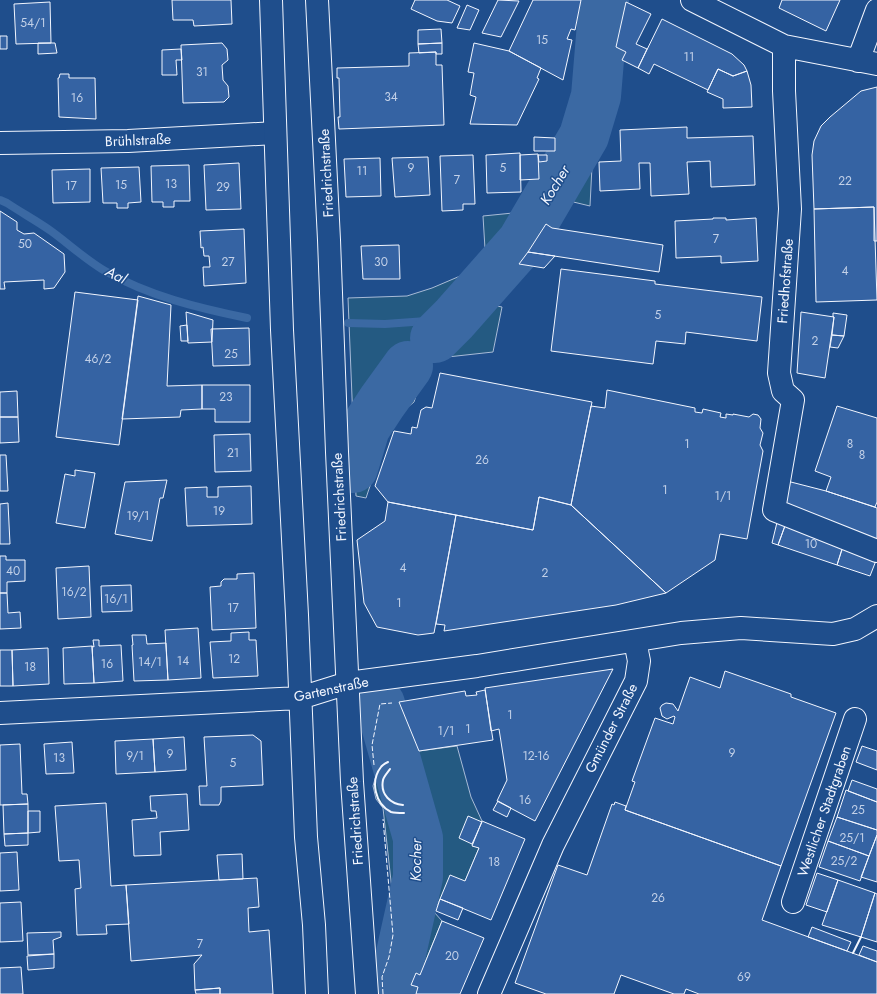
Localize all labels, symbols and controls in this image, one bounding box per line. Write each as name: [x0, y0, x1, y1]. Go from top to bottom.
house number: 54/1: [20, 14, 46, 32]
house number: 15: [536, 31, 548, 49]
house number: 11: [684, 48, 694, 66]
house number: 31: [196, 63, 208, 81]
house number: 34: [384, 88, 398, 106]
house number: 16: [71, 89, 83, 107]
street label: Friedrichstraße: [314, 128, 338, 218]
street label: Brühlstraße: [105, 129, 171, 151]
house number: 9: [408, 159, 415, 177]
house number: 5: [500, 159, 507, 177]
water label: Kocher: [535, 160, 576, 209]
house number: 11: [357, 162, 367, 180]
house number: 7: [454, 171, 461, 189]
house number: 22: [838, 172, 852, 190]
house number: 13: [165, 175, 177, 193]
house number: 15: [115, 176, 127, 194]
house number: 17: [65, 177, 78, 195]
house number: 29: [216, 178, 230, 196]
house number: 7: [713, 230, 720, 248]
house number: 50: [18, 235, 32, 253]
street label: Friedhofstraße: [772, 238, 798, 324]
house number: 27: [221, 253, 235, 271]
house number: 30: [374, 253, 388, 271]
water label: Aal: [101, 260, 131, 290]
house number: 4: [842, 262, 849, 280]
house number: 5: [655, 306, 662, 324]
house number: 2: [812, 332, 819, 350]
house number: 25: [224, 345, 238, 363]
house number: 46/2: [85, 350, 112, 368]
house number: 23: [219, 388, 233, 406]
house number: 1: [684, 435, 690, 453]
house number: 8: [847, 435, 853, 453]
house number: 21: [227, 444, 239, 462]
house number: 8: [859, 446, 865, 464]
house number: 26: [475, 451, 489, 469]
street label: Friedrichstraße: [327, 452, 351, 542]
house number: 1: [662, 481, 668, 499]
house number: 1/1: [715, 487, 731, 505]
house number: 19: [213, 502, 225, 520]
house number: 19/1: [126, 507, 150, 525]
house number: 10: [805, 535, 817, 553]
house number: 4: [400, 559, 407, 577]
house number: 40: [6, 562, 20, 580]
house number: 2: [542, 564, 549, 582]
house number: 16/2: [61, 583, 87, 601]
house number: 16/1: [104, 590, 128, 608]
house number: 1: [396, 594, 402, 612]
house number: 17: [227, 599, 240, 617]
house number: 12: [228, 650, 240, 668]
house number: 14: [177, 652, 189, 670]
house number: 14/1: [138, 653, 162, 671]
house number: 16: [101, 655, 113, 673]
house number: 18: [24, 658, 36, 676]
street label: Gartenstraße: [292, 671, 370, 707]
street label: Gmünder Straße: [580, 680, 642, 776]
house number: 1: [507, 706, 513, 724]
house number: 1: [465, 720, 471, 738]
house number: 1/1: [438, 722, 454, 740]
street label: Westlicher Stadtgraben: [792, 743, 856, 879]
house number: 9: [729, 744, 736, 762]
house number: 9: [167, 745, 174, 763]
house number: 9/1: [126, 747, 144, 765]
house number: 12-16: [522, 747, 550, 765]
house number: 13: [53, 749, 65, 767]
house number: 5: [230, 754, 237, 772]
street label: Friedrichstraße: [342, 776, 368, 866]
house number: 16: [519, 791, 531, 809]
house number: 25: [851, 801, 865, 819]
house number: 25/1: [839, 829, 865, 847]
water label: Kocher: [405, 837, 427, 882]
house number: 25/2: [831, 852, 857, 870]
house number: 18: [488, 853, 500, 871]
house number: 26: [651, 889, 665, 907]
house number: 7: [197, 935, 204, 953]
house number: 20: [445, 947, 459, 965]
house number: 69: [737, 968, 751, 986]

